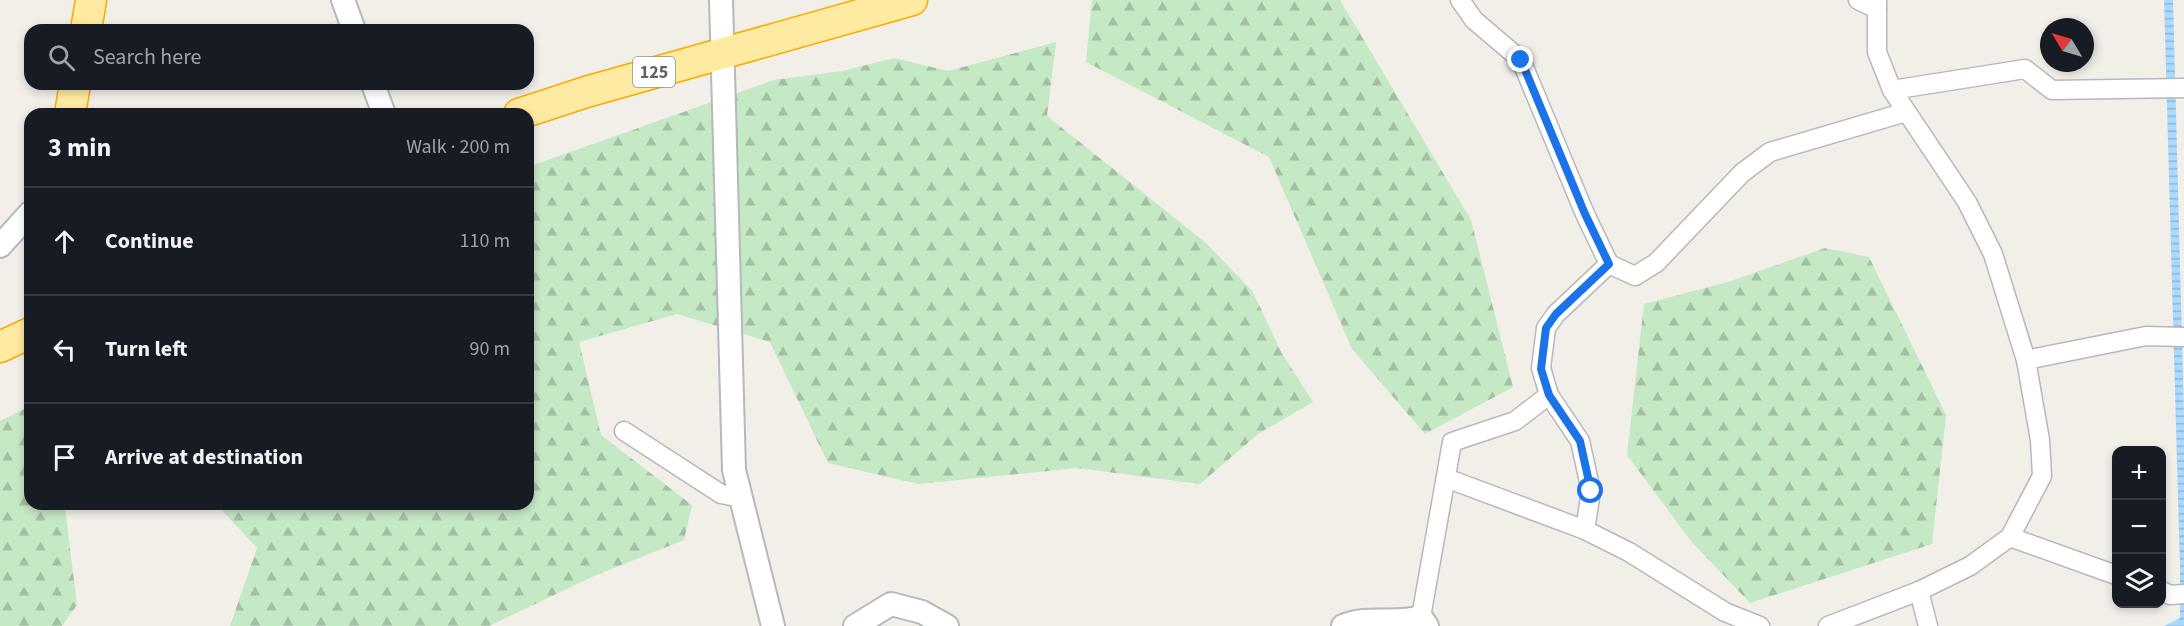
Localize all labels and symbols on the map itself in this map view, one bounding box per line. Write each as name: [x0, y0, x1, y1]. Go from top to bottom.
north arrow: [2040, 18, 2094, 72]
route end: [1507, 46, 1533, 72]
road number: 125: [633, 57, 675, 87]
route start: [1577, 477, 1603, 503]

